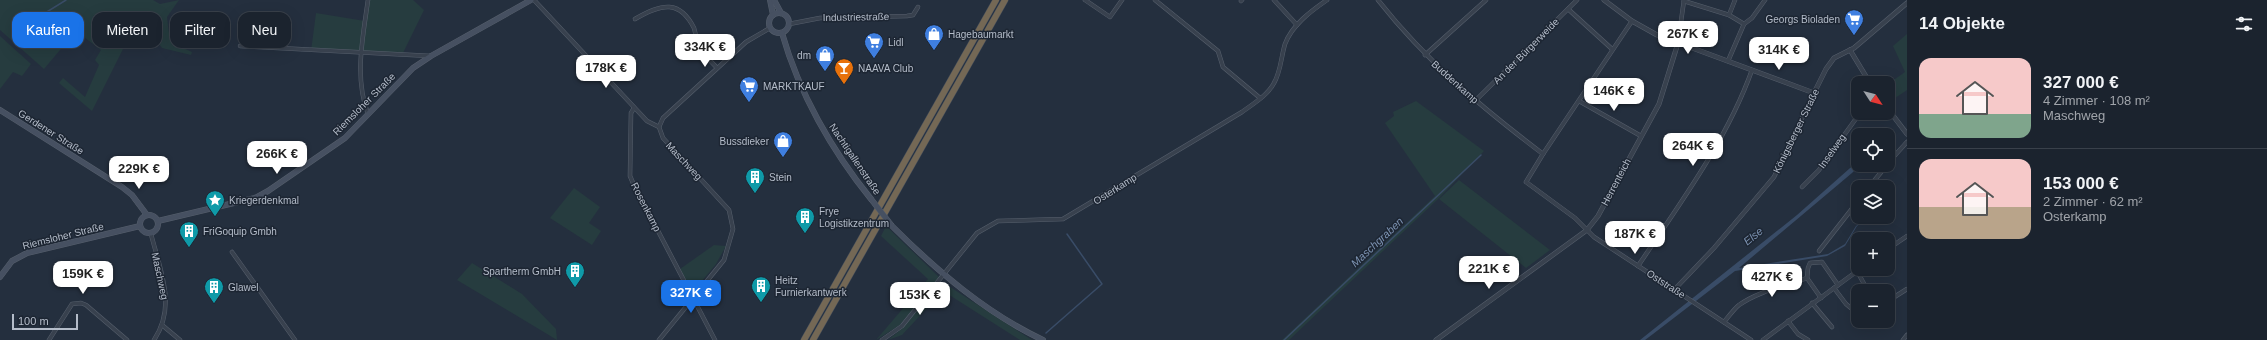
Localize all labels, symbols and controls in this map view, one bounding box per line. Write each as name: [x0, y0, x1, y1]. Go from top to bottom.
supermarket icon: Georgs Bioladen: [1843, 8, 1865, 36]
street label: Industriestraße: [823, 11, 890, 23]
chip: Kaufen: [12, 12, 84, 48]
chip: Mieten: [92, 12, 162, 48]
chip: Filter: [170, 12, 230, 48]
chip: Neu: [238, 12, 291, 48]
icon: filters: [2233, 13, 2255, 35]
place label: Georgs Bioladen: [1766, 14, 1840, 25]
text: 14 Objekte: [1919, 14, 2005, 33]
street label: An der Bürgerweide: [1491, 16, 1561, 86]
pin: 267K €: [1655, 21, 1721, 55]
shop icon: Hagebaumarkt: [923, 23, 945, 51]
text: 267K €: [1667, 26, 1709, 41]
place label: Hagebaumarkt: [948, 29, 1014, 40]
supermarket icon: Lidl: [863, 31, 885, 59]
pin: 334K €: [672, 34, 738, 68]
place label: Lidl: [888, 37, 904, 48]
pin: 314K €: [1746, 37, 1812, 71]
text: 334K €: [684, 39, 726, 54]
text: 314K €: [1758, 42, 1800, 57]
shop icon: dm: [814, 44, 836, 72]
place label: dm: [797, 50, 811, 61]
pin: 178K €: [573, 55, 639, 89]
bar icon: NAAVA Club: [833, 57, 855, 85]
street label: Buddenkamp: [1429, 58, 1481, 106]
text: 178K €: [585, 60, 627, 75]
place label: NAAVA Club: [858, 63, 914, 74]
street label: Riemsloher Straße: [331, 70, 398, 137]
text: 327 000 €: [2043, 73, 2119, 92]
icon: home: [1951, 74, 1999, 122]
supermarket icon: MARKTKAUF: [738, 75, 760, 103]
north arrow: [1851, 76, 1895, 120]
map controls: [1851, 76, 1895, 328]
pin: 146K €: [1581, 78, 1647, 112]
place label: MARKTKAUF: [763, 81, 825, 92]
text: 146K €: [1593, 83, 1635, 98]
street label: Königsberger Straße: [1771, 87, 1821, 175]
text: 4 Zimmer · 108 m²: [2043, 93, 2150, 108]
street label: Gerdener Straße: [16, 107, 86, 157]
text: Maschweg: [2043, 108, 2105, 123]
street label: Nachtigallenstraße: [827, 121, 883, 197]
button: locate: [1851, 128, 1895, 172]
shop icon: Bussdieker: [772, 130, 794, 158]
street label: Inselweg: [1816, 132, 1848, 170]
pin: 264K €: [1660, 133, 1726, 167]
place label: Bussdieker: [720, 136, 770, 147]
text: 264K €: [1672, 138, 1714, 153]
street label: Maschweg: [664, 140, 704, 182]
pin: 266K €: [244, 141, 310, 175]
text: 266K €: [256, 146, 298, 161]
pin: 229K €: [106, 156, 172, 190]
street label: Herrenteich: [1599, 157, 1633, 207]
text: 229K €: [118, 161, 160, 176]
building icon: Stein: [744, 166, 766, 194]
street label: Osterkamp: [1091, 171, 1139, 207]
place label: Stein: [769, 172, 792, 183]
text: 153 000 €: [2043, 174, 2119, 193]
icon: home: [1951, 175, 1999, 223]
button: layers: [1851, 180, 1895, 224]
street label: Rosenkamp: [629, 181, 663, 234]
place icon: Kriegerdenkmal: [204, 189, 226, 217]
text: 2 Zimmer · 62 m²: [2043, 194, 2143, 209]
place label: Kriegerdenkmal: [229, 195, 299, 206]
building icon: Frye Logistikzentrum: [794, 206, 816, 234]
place label: Frye Logistikzentrum: [819, 206, 889, 229]
text: Osterkamp: [2043, 209, 2107, 224]
water label: Maschgraben: [1349, 215, 1405, 269]
street label: Riemsloher Straße: [21, 220, 105, 251]
building icon: FriGoquip Gmbh: [178, 220, 200, 248]
pin: 187K €: [1602, 221, 1668, 255]
water label: Else: [1741, 225, 1765, 247]
place label: FriGoquip Gmbh: [203, 226, 277, 237]
text: 187K €: [1614, 226, 1656, 241]
button: +: [1851, 232, 1895, 276]
street label: Maschweg: [150, 251, 170, 301]
pin: 221K €: [1456, 256, 1522, 290]
building icon: Spartherm GmbH: [564, 260, 586, 288]
pin: 159K €: [50, 261, 116, 295]
text: 221K €: [1468, 261, 1510, 276]
pin: 427K €: [1739, 264, 1805, 298]
text: 159K €: [62, 266, 104, 281]
place label: Spartherm GmbH: [483, 266, 561, 277]
street label: Oststraße: [1645, 267, 1688, 301]
text: 427K €: [1751, 269, 1793, 284]
building icon: Heitz Furnierkantwerk: [750, 275, 772, 303]
place label: Heitz Furnierkantwerk: [775, 275, 848, 298]
building icon: Glawel: [203, 276, 225, 304]
pin: 327K €: [658, 280, 724, 314]
place label: Glawel: [228, 282, 259, 293]
pin: 153K €: [887, 282, 953, 316]
button: −: [1851, 284, 1895, 328]
text: 327K €: [670, 285, 712, 300]
text: 153K €: [899, 287, 941, 302]
scale bar: [12, 312, 78, 331]
text: 100 m: [18, 315, 49, 327]

